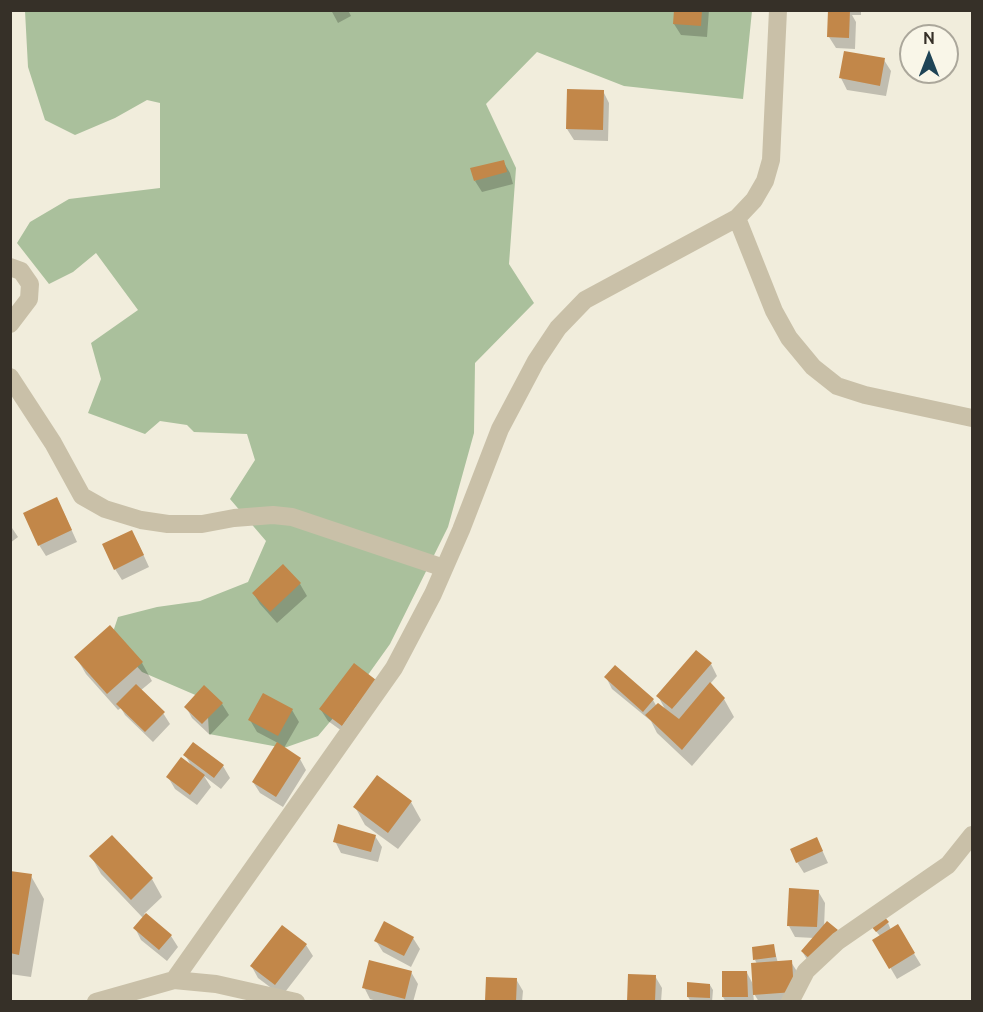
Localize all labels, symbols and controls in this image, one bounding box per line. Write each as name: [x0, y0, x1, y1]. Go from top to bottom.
north arrow: [899, 24, 959, 84]
text: N: [923, 29, 935, 47]

